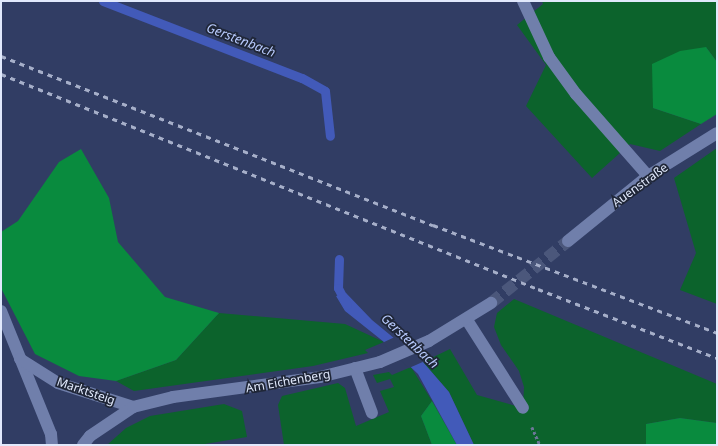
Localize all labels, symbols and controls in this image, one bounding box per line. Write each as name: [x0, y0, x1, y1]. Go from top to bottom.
water label: Gerstenbach: [204, 20, 278, 60]
street label: Auenstraße: [609, 160, 671, 210]
water label: Gerstenbach: [378, 310, 442, 372]
street label: Am Eichenberg: [245, 366, 331, 396]
street label: Marktsteig: [55, 374, 117, 408]

